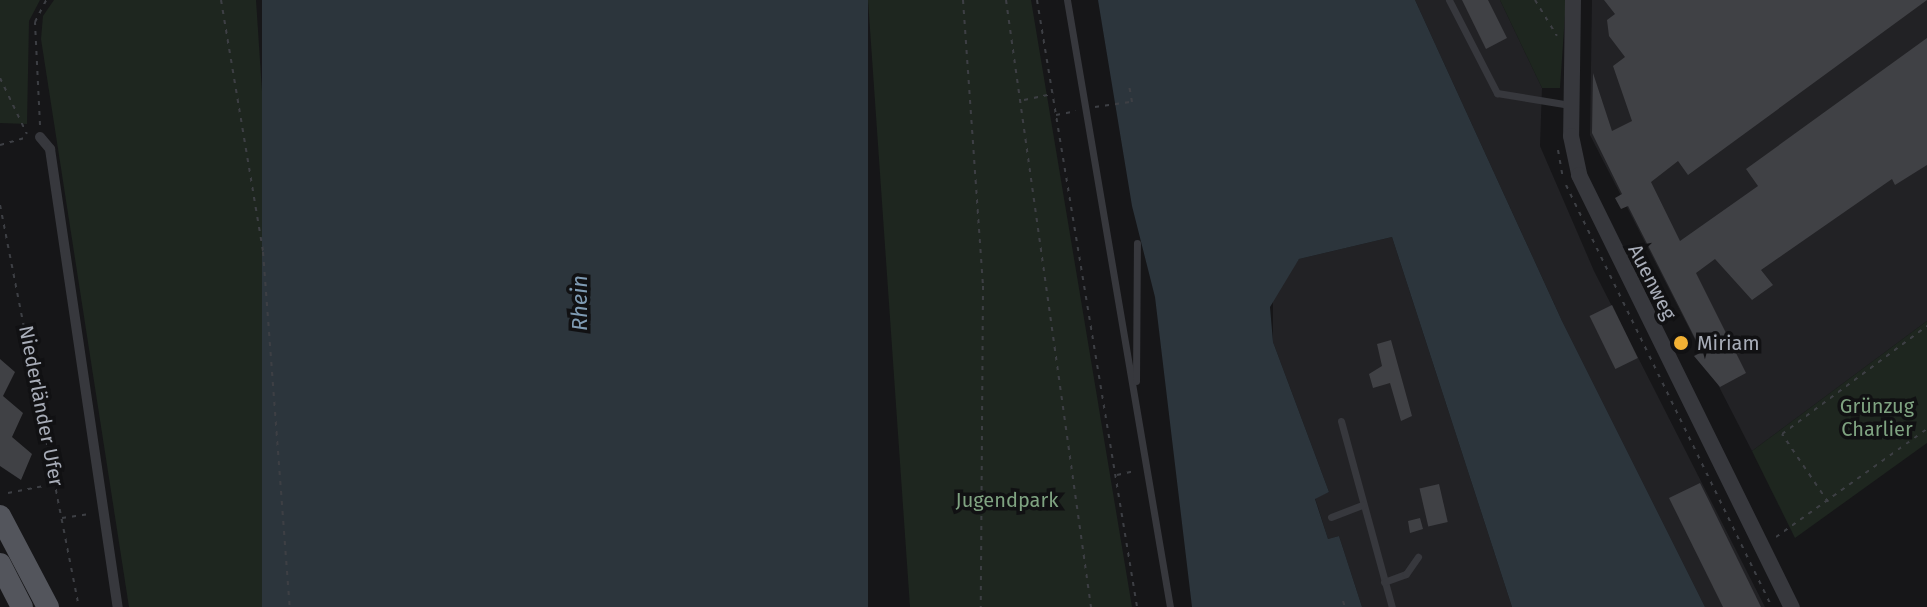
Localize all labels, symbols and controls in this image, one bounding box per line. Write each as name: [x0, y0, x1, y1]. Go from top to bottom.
street label: Auenweg: [1623, 240, 1681, 324]
water label: Rhein: [567, 275, 593, 331]
street label: Niederländer Ufer: [14, 324, 68, 488]
place label: Miriam: [1697, 331, 1760, 355]
marker: Miriam: [1672, 334, 1690, 352]
park label: Grünzug Charlier: [1840, 395, 1914, 442]
park label: Jugendpark: [956, 488, 1058, 512]

